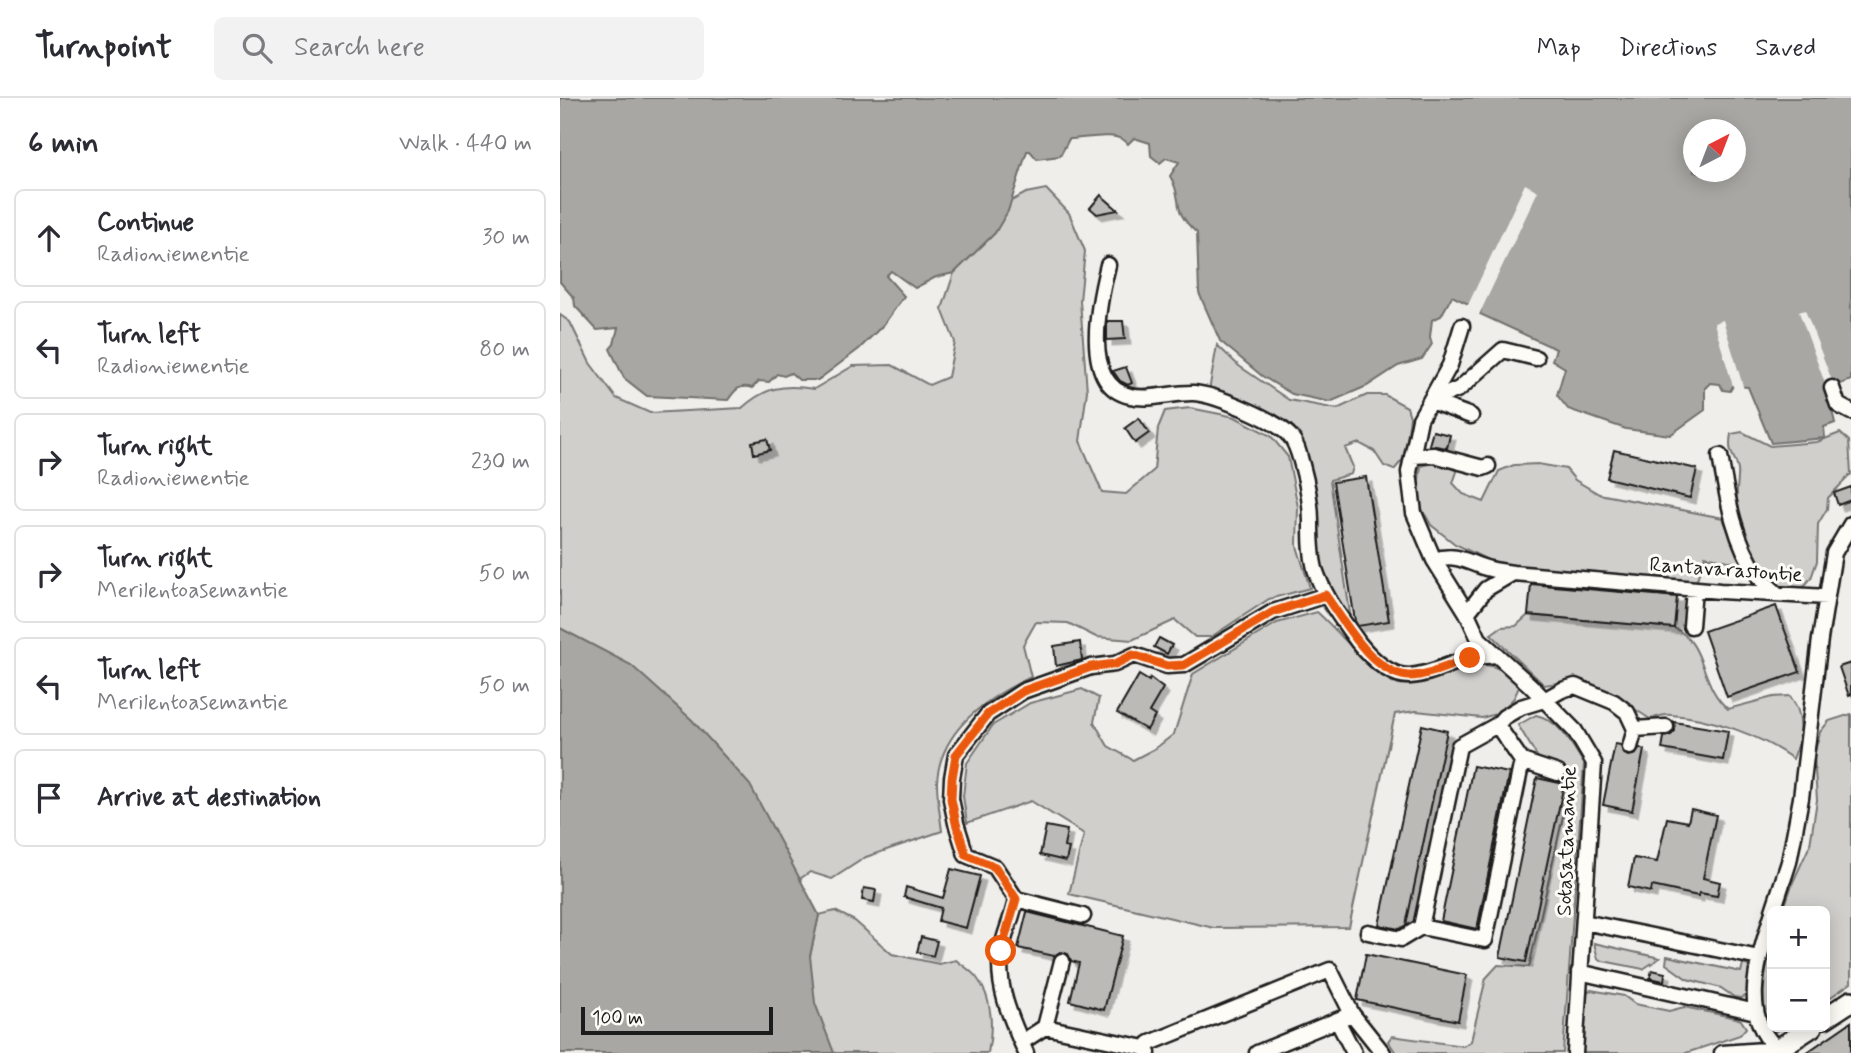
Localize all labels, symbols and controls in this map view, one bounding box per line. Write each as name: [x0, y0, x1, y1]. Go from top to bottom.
search box: [214, 17, 704, 80]
text: Turnpoint: [35, 26, 172, 70]
icon: search: [238, 29, 276, 67]
text: Search here: [294, 31, 425, 65]
text: Map: [1537, 33, 1581, 64]
text: Directions: [1619, 33, 1717, 64]
text: Saved: [1755, 33, 1816, 64]
north arrow: [1683, 119, 1746, 182]
text: 6 min: [28, 124, 99, 163]
text: Walk · 440 m: [399, 129, 532, 159]
text: Continue: [97, 206, 194, 240]
icon: ahead: [30, 219, 68, 257]
text: 30 m: [482, 223, 530, 253]
text: Radioniementie: [97, 240, 250, 270]
text: Turn left: [97, 318, 201, 352]
icon: left: [30, 331, 68, 369]
text: 80 m: [479, 335, 530, 365]
text: Radioniementie: [97, 352, 250, 382]
text: Turn right: [97, 430, 213, 464]
icon: right: [30, 443, 68, 481]
text: 230 m: [471, 447, 530, 477]
text: Radioniementie: [97, 464, 250, 494]
text: Turn right: [97, 542, 213, 576]
street label: Rantavarastontie: [1648, 551, 1804, 589]
icon: right: [30, 555, 68, 593]
text: 50 m: [479, 559, 530, 589]
text: Merilentoasemantie: [97, 576, 288, 606]
route end: [1454, 642, 1485, 673]
text: Turn left: [97, 654, 201, 688]
icon: left: [30, 667, 68, 705]
text: 50 m: [479, 671, 530, 701]
text: Merilentoasemantie: [97, 688, 288, 718]
street label: Sotasatamantie: [1550, 766, 1584, 916]
icon: arrive: [30, 779, 68, 817]
text: Arrive at destination: [97, 781, 321, 815]
map controls: [1767, 906, 1830, 1032]
button: +: [1767, 906, 1830, 969]
route start: [985, 935, 1016, 966]
button: −: [1767, 969, 1830, 1032]
scale bar: [581, 1004, 774, 1036]
text: 100 m: [592, 1006, 643, 1031]

